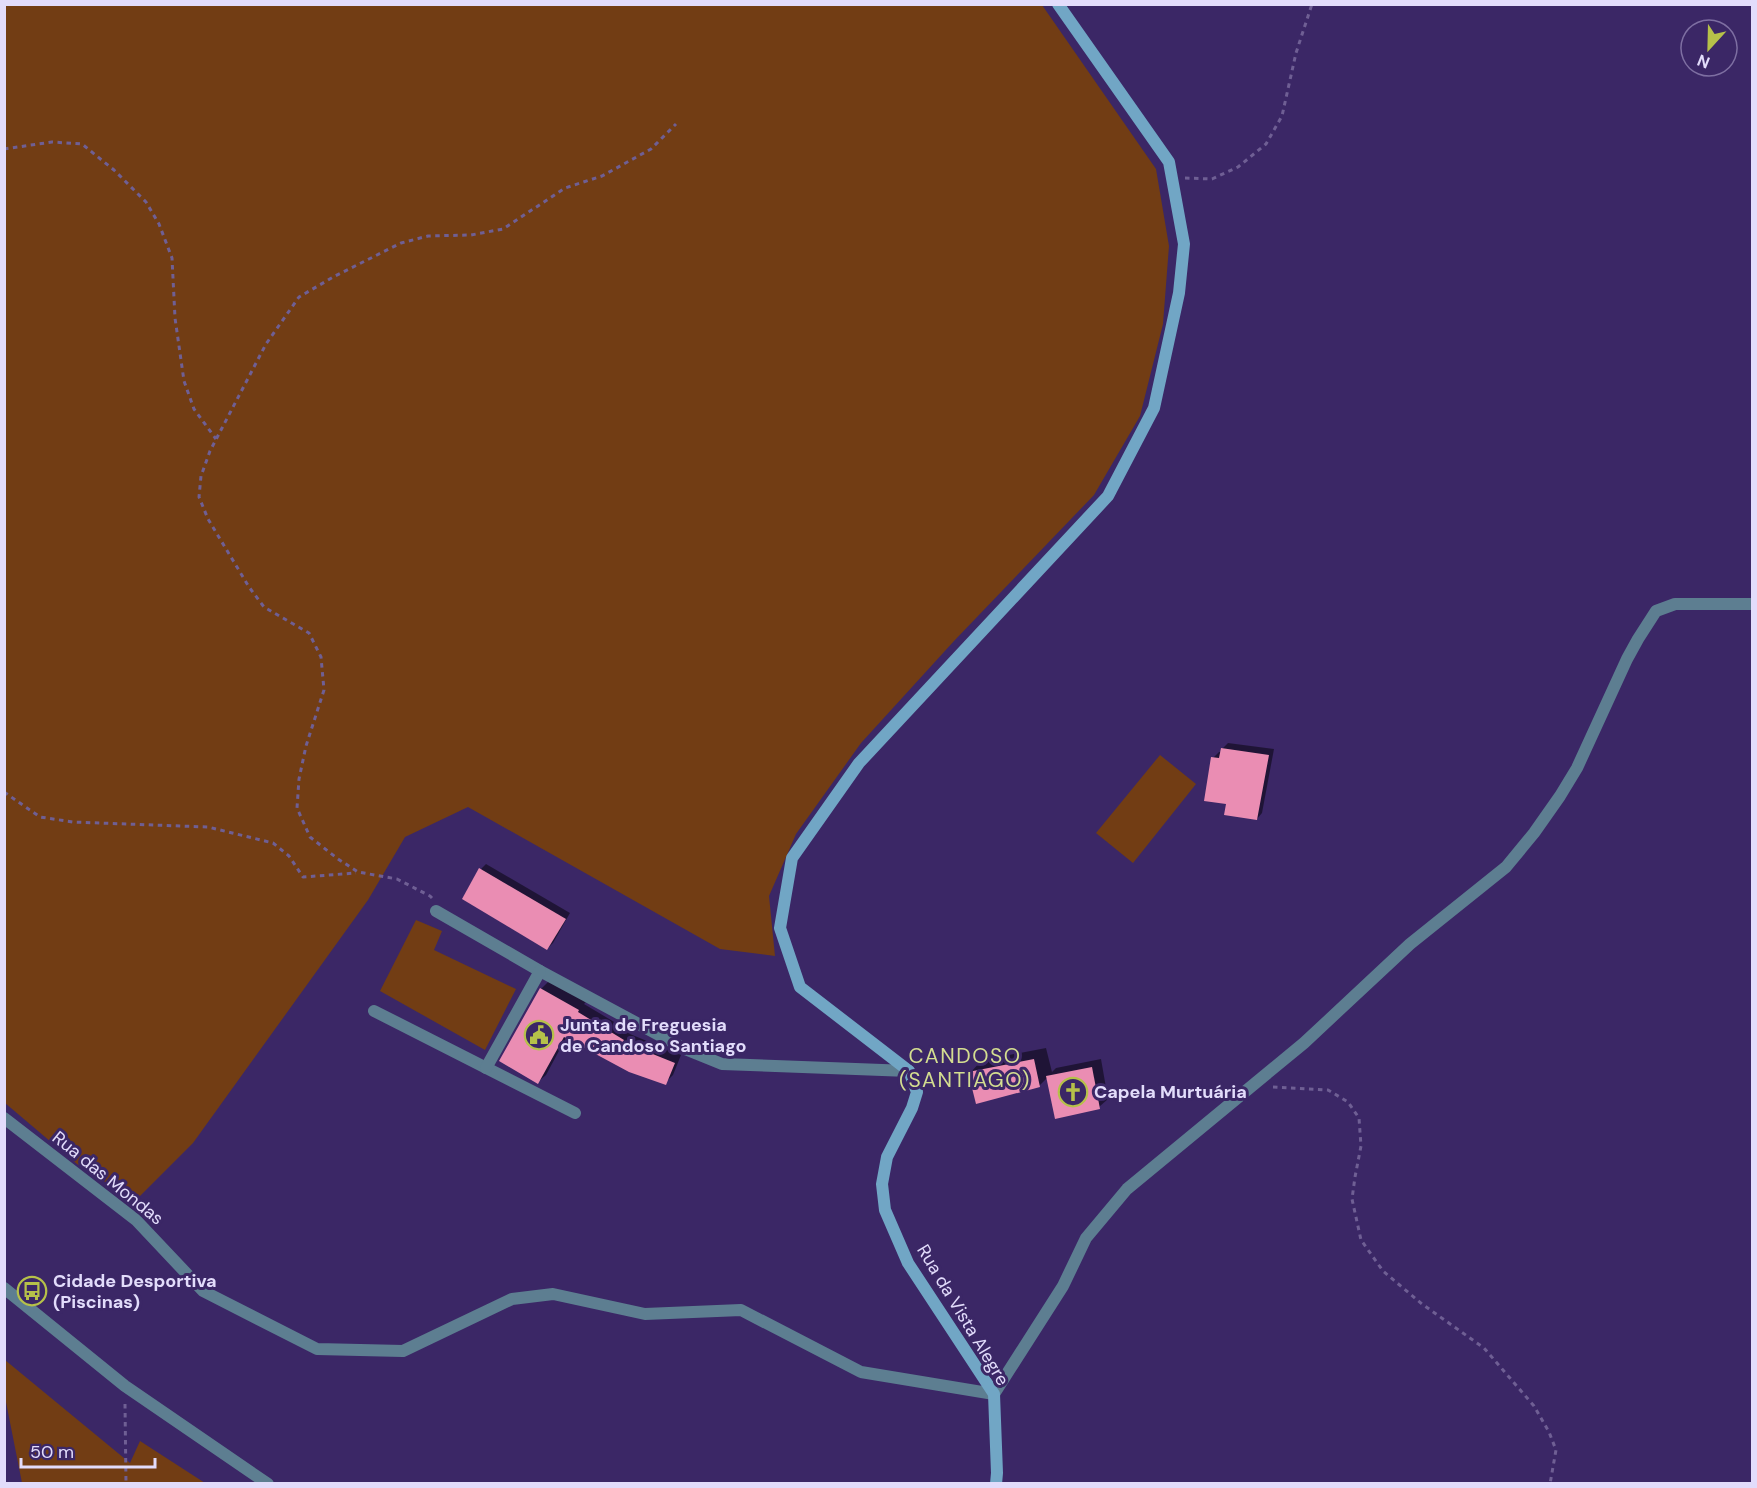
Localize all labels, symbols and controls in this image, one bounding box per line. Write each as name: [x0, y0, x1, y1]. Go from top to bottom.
north arrow: [1679, 18, 1739, 78]
text: N: [1694, 50, 1713, 73]
place label: Junta de Freguesia de Candoso Santiago: [560, 1013, 747, 1058]
public building icon: Junta de Freguesia de Candoso Santiago: [523, 1019, 555, 1051]
district label: CANDOSO (SANTIAGO): [899, 1042, 1031, 1094]
church icon: Capela Murtuária: [1057, 1076, 1089, 1108]
place label: Capela Murtuária: [1094, 1080, 1247, 1104]
street label: Rua das Mondas: [47, 1126, 169, 1230]
street label: Rua da Vista Alegre: [911, 1240, 1015, 1390]
place label: Cidade Desportiva (Piscinas): [53, 1269, 217, 1314]
bus stop icon: Cidade Desportiva (Piscinas): [16, 1275, 48, 1307]
scale bar: [21, 1431, 154, 1469]
text: 50 m: [30, 1440, 74, 1464]

